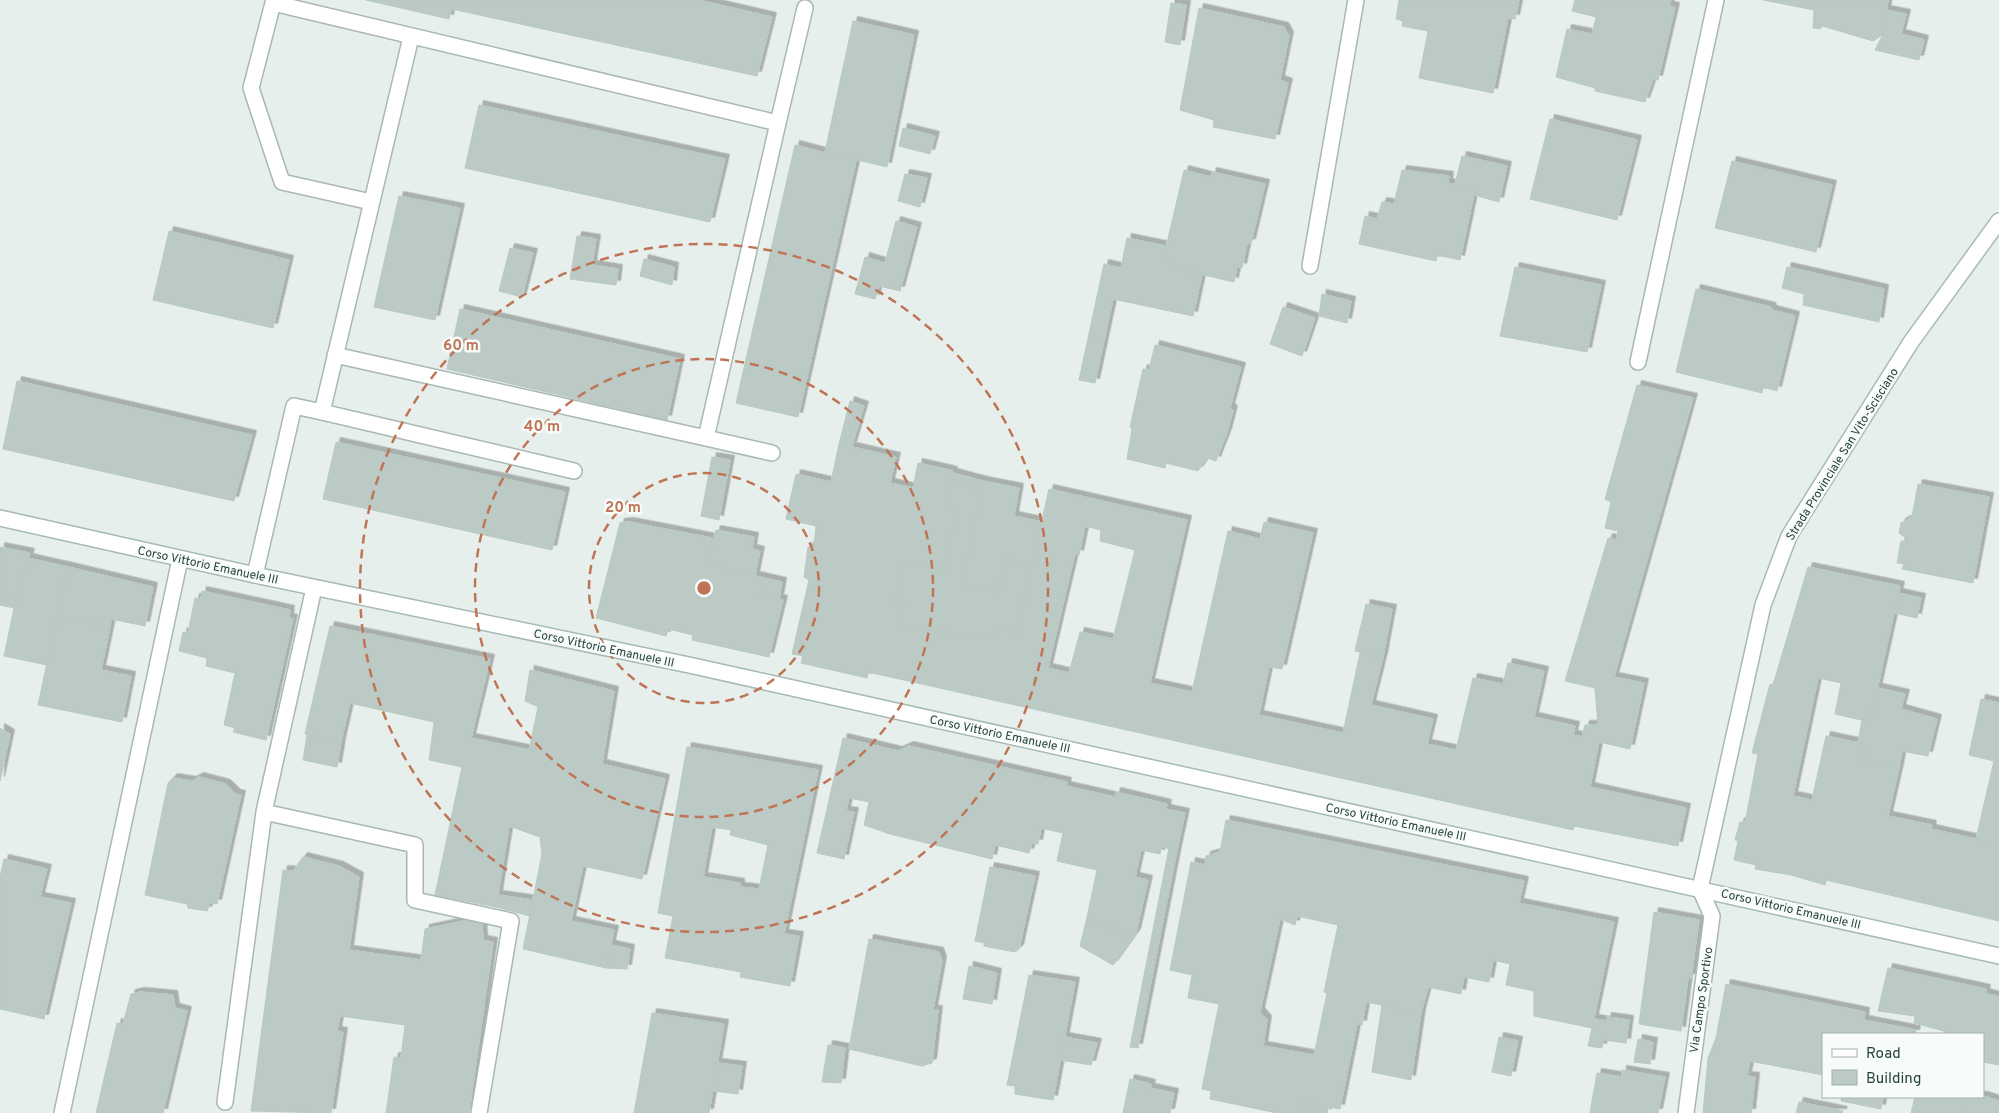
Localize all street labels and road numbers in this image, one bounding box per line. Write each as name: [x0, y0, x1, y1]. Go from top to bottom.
street label: Strada Provinciale San Vito-Scisciano: [1783, 365, 1903, 544]
street label: Corso Vittorio Emanuele III: [136, 543, 280, 589]
street label: Corso Vittorio Emanuele III: [532, 626, 676, 672]
street label: Corso Vittorio Emanuele III: [928, 712, 1072, 758]
street label: Corso Vittorio Emanuele III: [1324, 800, 1468, 846]
street label: Corso Vittorio Emanuele III: [1719, 886, 1862, 934]
street label: Via Campo Sportivo: [1687, 946, 1717, 1054]

